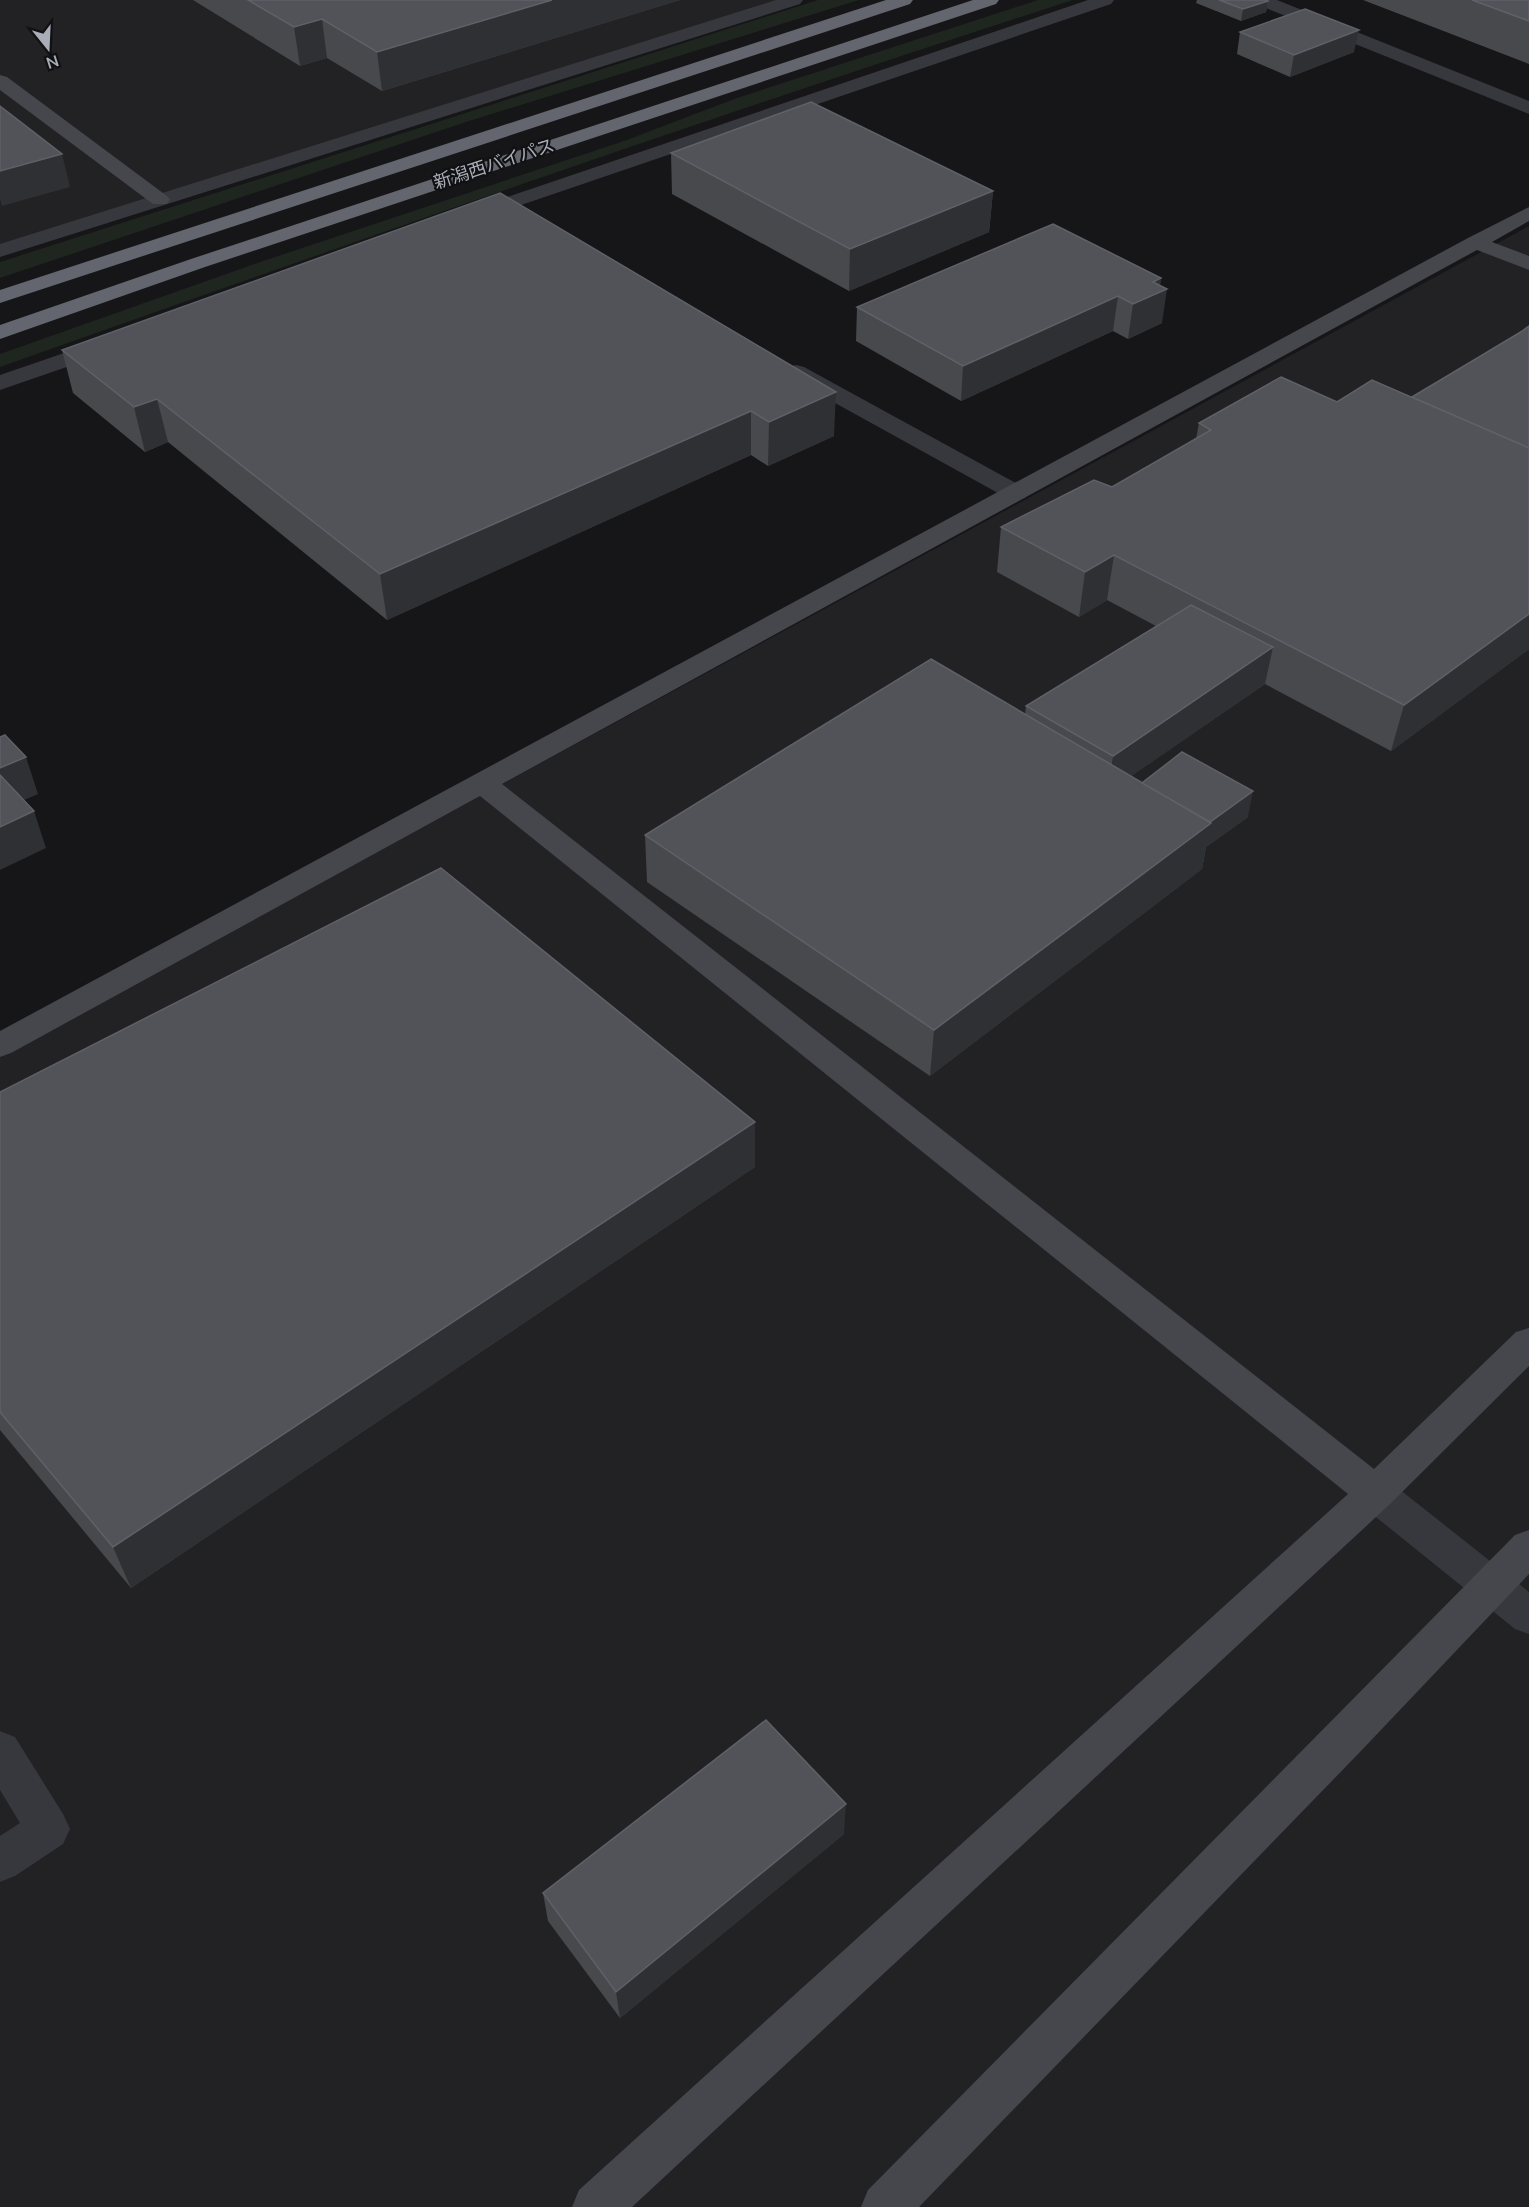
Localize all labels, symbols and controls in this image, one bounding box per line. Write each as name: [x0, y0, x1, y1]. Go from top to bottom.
north arrow: [18, 18, 78, 78]
text: N: [44, 51, 61, 74]
street label: 新潟西バイパス: [431, 133, 557, 194]

